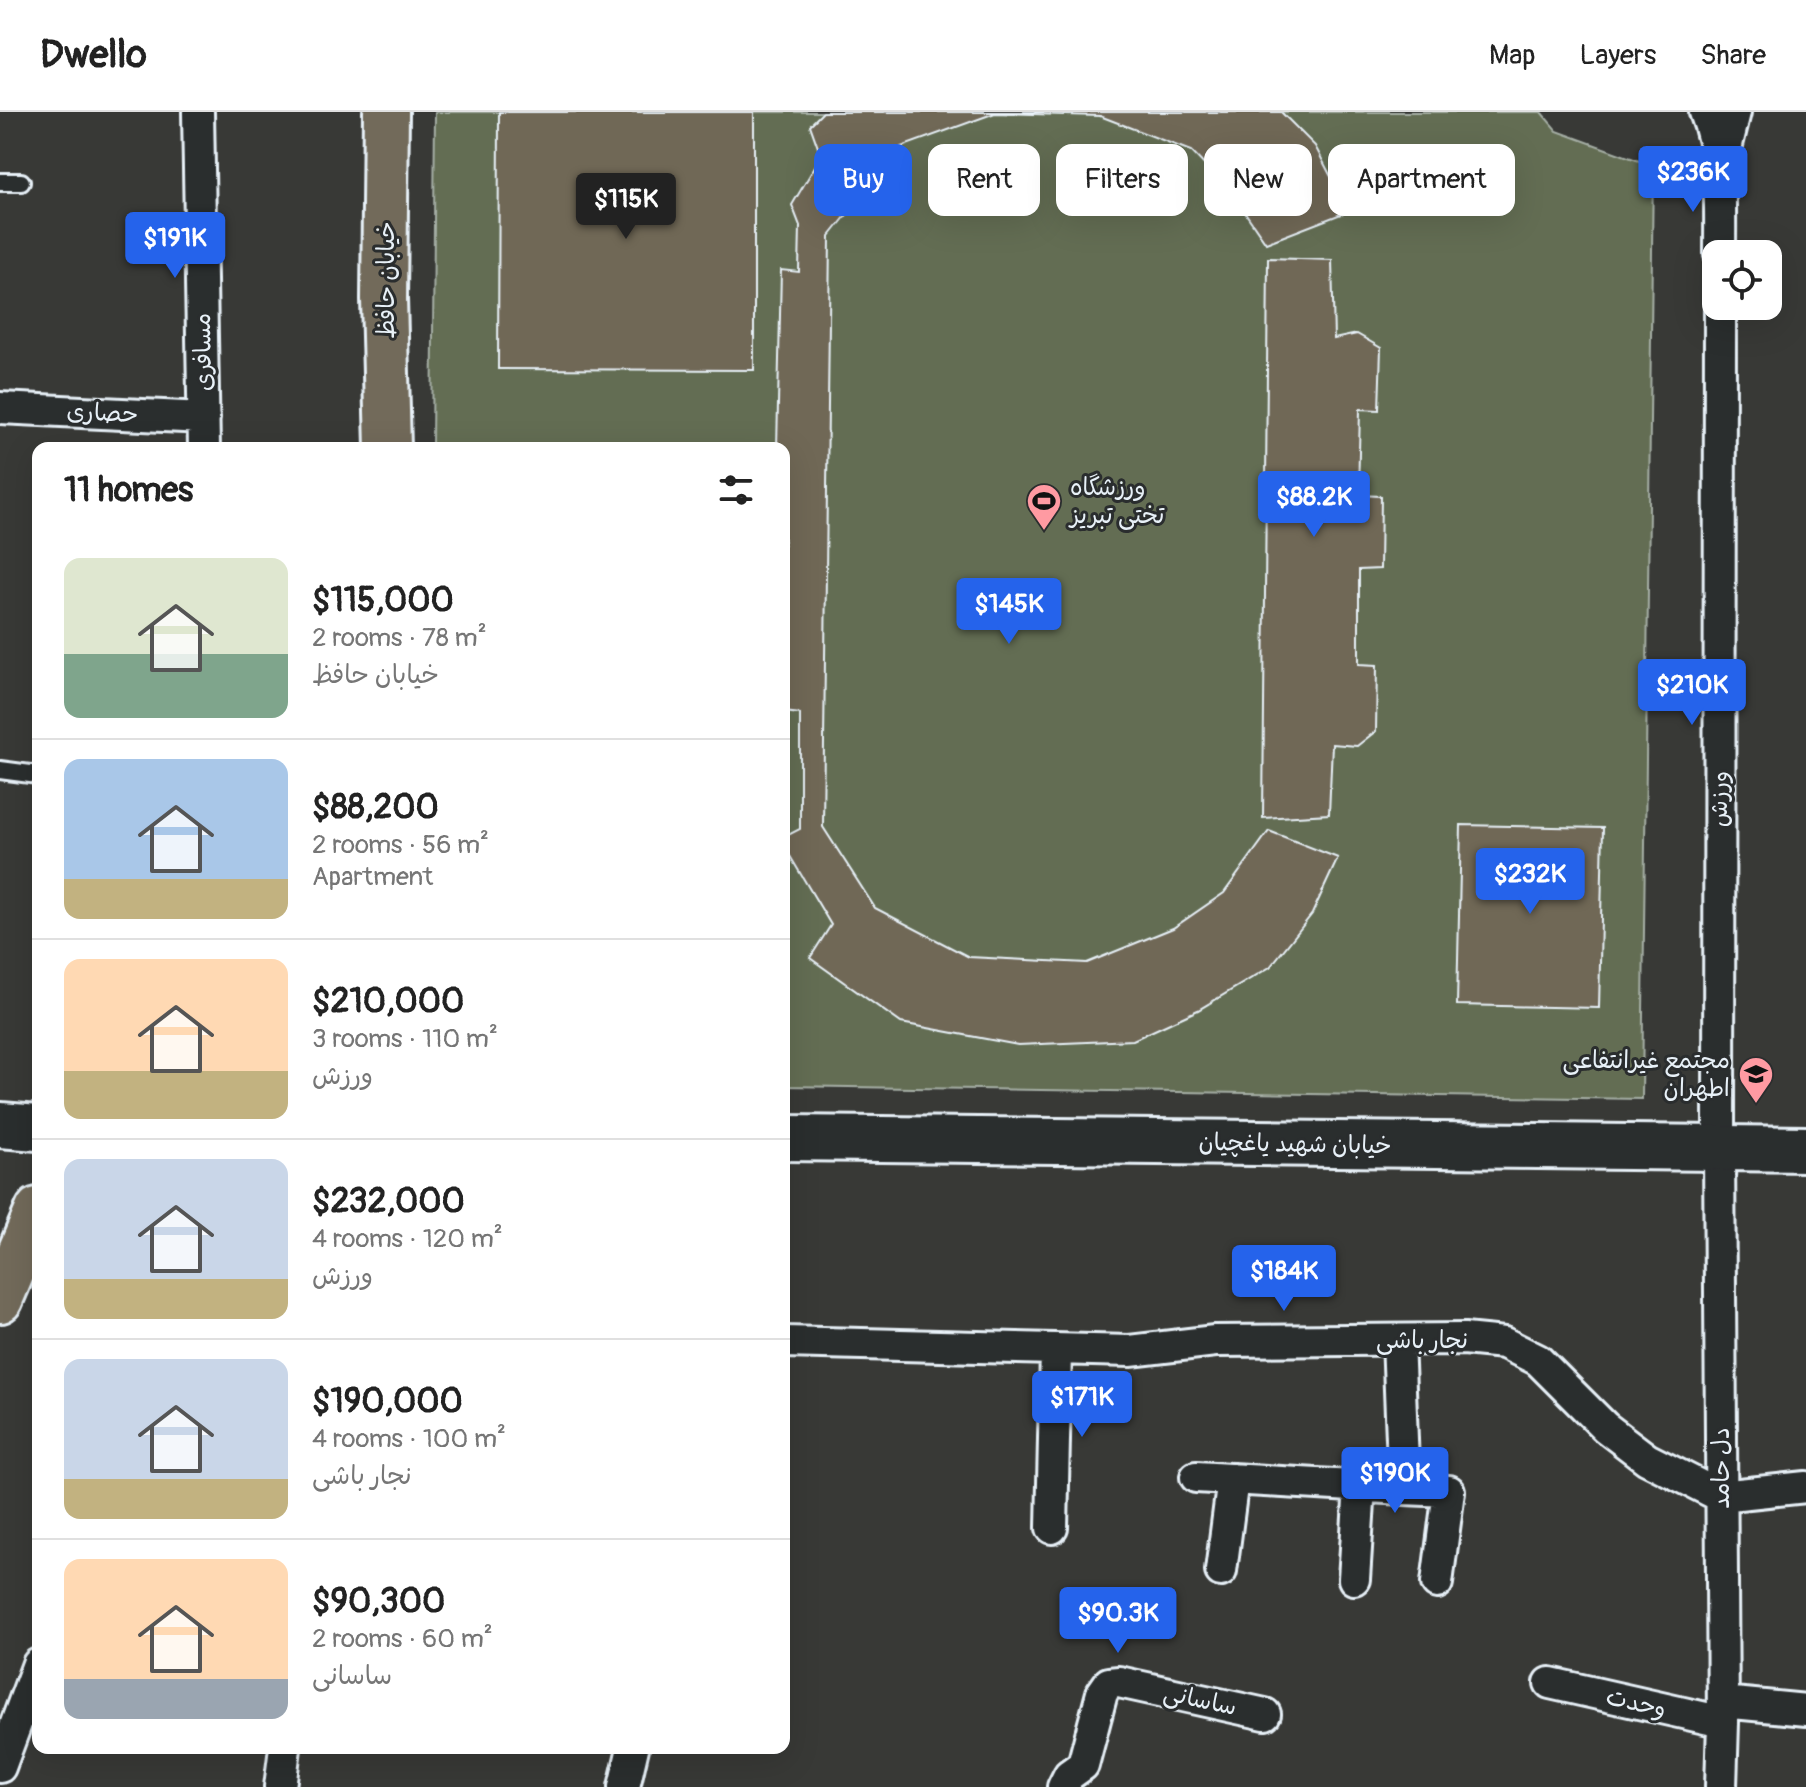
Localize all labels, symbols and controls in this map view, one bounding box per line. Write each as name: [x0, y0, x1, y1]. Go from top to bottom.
text: Dwello: [40, 31, 147, 79]
text: Map: [1489, 38, 1535, 73]
text: Layers: [1579, 38, 1656, 73]
text: Share: [1700, 38, 1766, 73]
chip: Buy: [814, 144, 912, 216]
chip: Rent: [928, 144, 1040, 216]
chip: Filters: [1056, 144, 1188, 216]
chip: New: [1204, 144, 1312, 216]
chip: Apartment: [1328, 144, 1515, 216]
pin: $236K: [1637, 146, 1749, 214]
text: $236K: [1656, 156, 1730, 188]
pin: $115K: [570, 173, 682, 241]
text: $115K: [594, 183, 658, 215]
pin: $191K: [119, 212, 231, 280]
street label: خیابان حافظ: [372, 221, 401, 339]
text: $191K: [143, 222, 207, 254]
map controls: [1702, 240, 1782, 320]
button: locate: [1702, 240, 1782, 320]
street label: مسافری: [188, 313, 218, 391]
street label: حصاری: [66, 397, 138, 429]
icon: filters: [714, 468, 758, 512]
text: 11 homes: [64, 469, 193, 512]
pin: $88.2K: [1249, 471, 1379, 539]
place label: ورزشگاه تختی تبریز: [1068, 473, 1166, 530]
text: $88.2K: [1276, 481, 1352, 513]
sports icon: ورزشگاه تختی تبریز: [1025, 482, 1063, 532]
pin: $145K: [953, 578, 1065, 646]
text: $115,000: [312, 579, 454, 622]
text: $145K: [974, 588, 1044, 620]
icon: home: [128, 590, 224, 686]
text: 2 rooms · 78 m²: [312, 622, 487, 654]
text: خیابان حافظ: [312, 659, 439, 691]
pin: $210K: [1636, 659, 1748, 727]
text: $210K: [1656, 669, 1728, 701]
street label: ورزش: [1705, 771, 1734, 827]
text: $88,200: [312, 786, 439, 829]
icon: home: [128, 791, 224, 887]
text: 2 rooms · 56 m²: [312, 829, 489, 861]
pin: $232K: [1474, 848, 1586, 916]
text: $232K: [1494, 858, 1566, 890]
text: Apartment: [312, 861, 433, 893]
text: $210,000: [312, 980, 464, 1023]
icon: home: [128, 991, 224, 1087]
text: 3 rooms · 110 m²: [312, 1023, 498, 1055]
place label: مجتمع غیرانتفاعی اطهران: [1562, 1046, 1730, 1103]
school or university icon: مجتمع غیرانتفاعی اطهران: [1737, 1055, 1775, 1105]
text: ورزش: [312, 1060, 373, 1092]
street label: خیابان شهید یاغچیان: [1198, 1128, 1392, 1160]
text: $232,000: [312, 1180, 465, 1223]
icon: home: [128, 1191, 224, 1287]
text: 4 rooms · 120 m²: [312, 1223, 503, 1255]
pin: $184K: [1228, 1245, 1340, 1313]
text: $184K: [1250, 1255, 1318, 1287]
text: ورزش: [312, 1260, 373, 1292]
street label: نجار باشی: [1376, 1326, 1468, 1355]
pin: $171K: [1026, 1371, 1138, 1439]
text: $190,000: [312, 1380, 463, 1423]
text: $171K: [1050, 1381, 1114, 1413]
icon: home: [128, 1391, 224, 1487]
text: 4 rooms · 100 m²: [312, 1423, 506, 1455]
street label: دل حامد: [1707, 1427, 1736, 1509]
pin: $190K: [1339, 1447, 1451, 1515]
text: $190K: [1359, 1457, 1431, 1489]
text: نجار باشی: [312, 1460, 412, 1492]
text: $90,300: [312, 1580, 445, 1623]
pin: $90.3K: [1053, 1587, 1183, 1655]
icon: home: [128, 1591, 224, 1687]
text: $90.3K: [1077, 1597, 1159, 1629]
text: 2 rooms · 60 m²: [312, 1623, 493, 1655]
text: ساسانی: [312, 1660, 392, 1692]
street label: ساسانی: [1161, 1678, 1239, 1722]
street label: وحدت: [1603, 1682, 1669, 1724]

